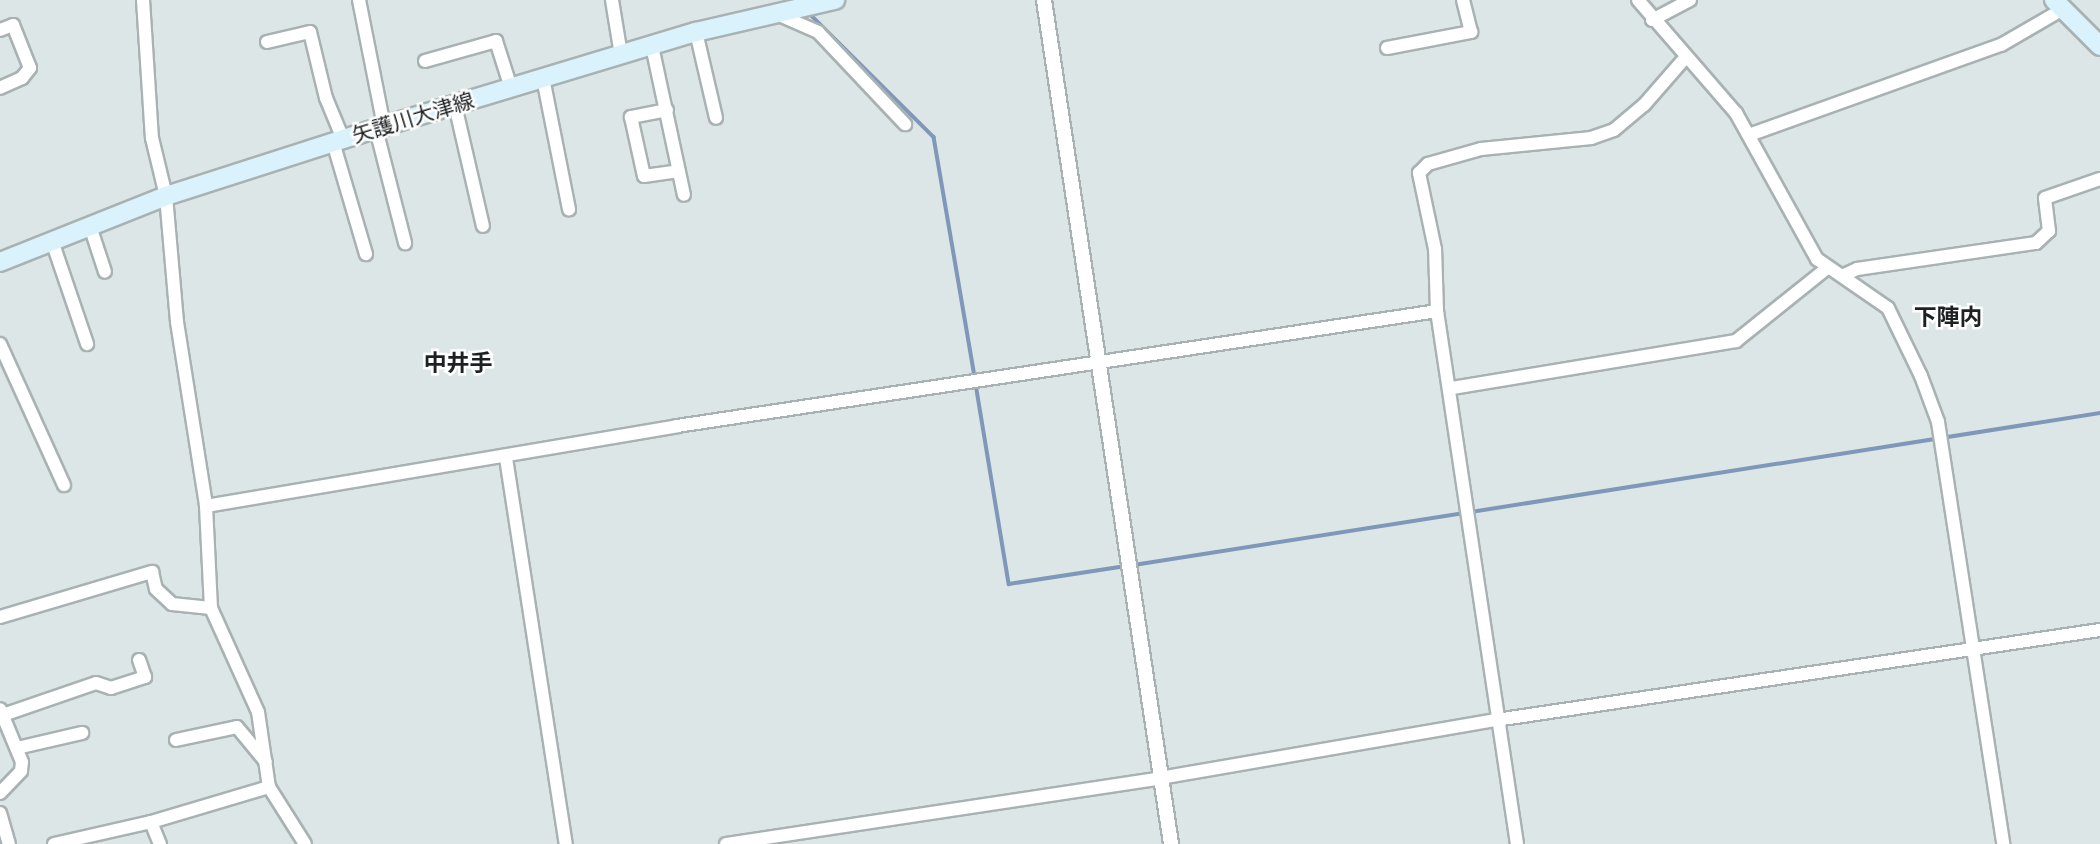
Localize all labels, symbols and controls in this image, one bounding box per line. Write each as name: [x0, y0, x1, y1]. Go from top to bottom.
street label: 矢護川大津線: [349, 88, 477, 148]
district label: 下陣内: [1914, 304, 1982, 332]
district label: 中井手: [424, 350, 492, 378]

